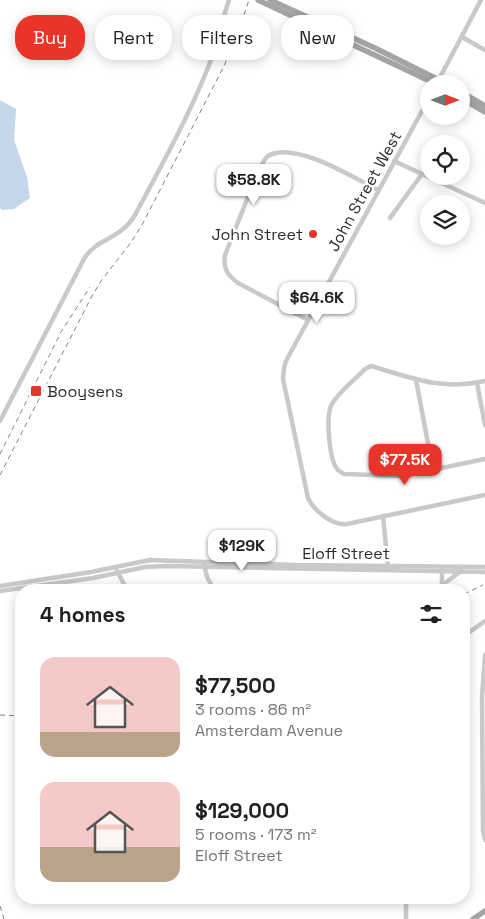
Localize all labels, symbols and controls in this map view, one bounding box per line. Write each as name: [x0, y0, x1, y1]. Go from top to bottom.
chip: Buy: [15, 15, 85, 60]
chip: Rent: [95, 15, 172, 60]
chip: Filters: [182, 15, 271, 60]
chip: New: [281, 15, 354, 60]
north arrow: [420, 75, 470, 125]
map controls: [420, 75, 470, 245]
street label: John Street West: [323, 127, 406, 255]
button: locate: [420, 135, 470, 185]
pin: $58.8K: [213, 164, 295, 206]
text: $58.8K: [227, 169, 281, 190]
button: layers: [420, 195, 470, 245]
place label: John Street: [211, 224, 303, 245]
marker: John Street: [307, 228, 319, 240]
pin: $64.6K: [276, 282, 358, 324]
text: $64.6K: [290, 287, 344, 308]
place label: Booysens: [47, 381, 123, 402]
marker: Booysens: [29, 384, 43, 398]
pin: $77.5K: [364, 444, 446, 486]
text: $77.5K: [380, 449, 430, 470]
pin: $129K: [207, 530, 277, 572]
text: $129K: [219, 535, 265, 556]
street label: Eloff Street: [302, 543, 390, 564]
icon: filters: [417, 600, 445, 628]
text: 4 homes: [40, 601, 126, 628]
text: $77,500: [195, 672, 276, 699]
icon: home: [80, 677, 140, 737]
text: 3 rooms · 86 m²: [195, 699, 311, 720]
text: Amsterdam Avenue: [195, 720, 343, 741]
text: $129,000: [195, 797, 289, 824]
icon: home: [80, 802, 140, 862]
text: 5 rooms · 173 m²: [195, 824, 317, 845]
text: Eloff Street: [195, 845, 283, 866]

